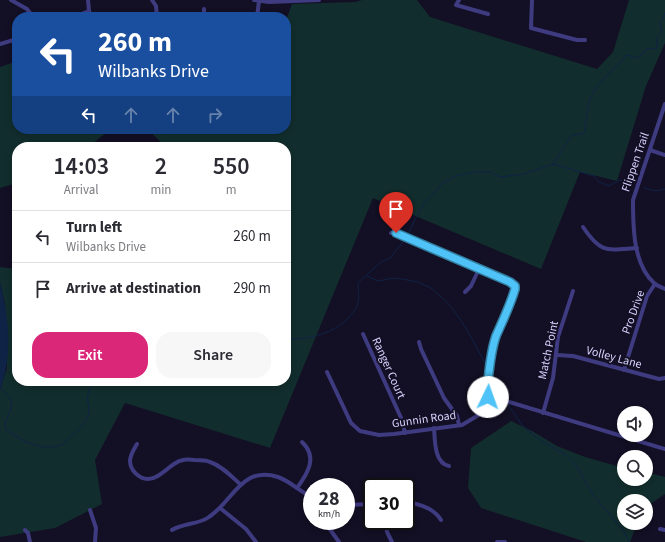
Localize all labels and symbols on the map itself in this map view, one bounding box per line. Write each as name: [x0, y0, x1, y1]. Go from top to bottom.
street label: Flippen Trail: [617, 130, 654, 194]
pin: [379, 192, 413, 233]
street label: Pro Drive: [618, 288, 649, 337]
street label: Match Point: [534, 319, 563, 381]
street label: Ranger Court: [367, 335, 410, 402]
street label: Volley Lane: [584, 342, 644, 373]
position arrow: [467, 376, 509, 418]
street label: Gunnin Road: [391, 407, 457, 432]
speed limit sign: 30: [363, 478, 415, 530]

